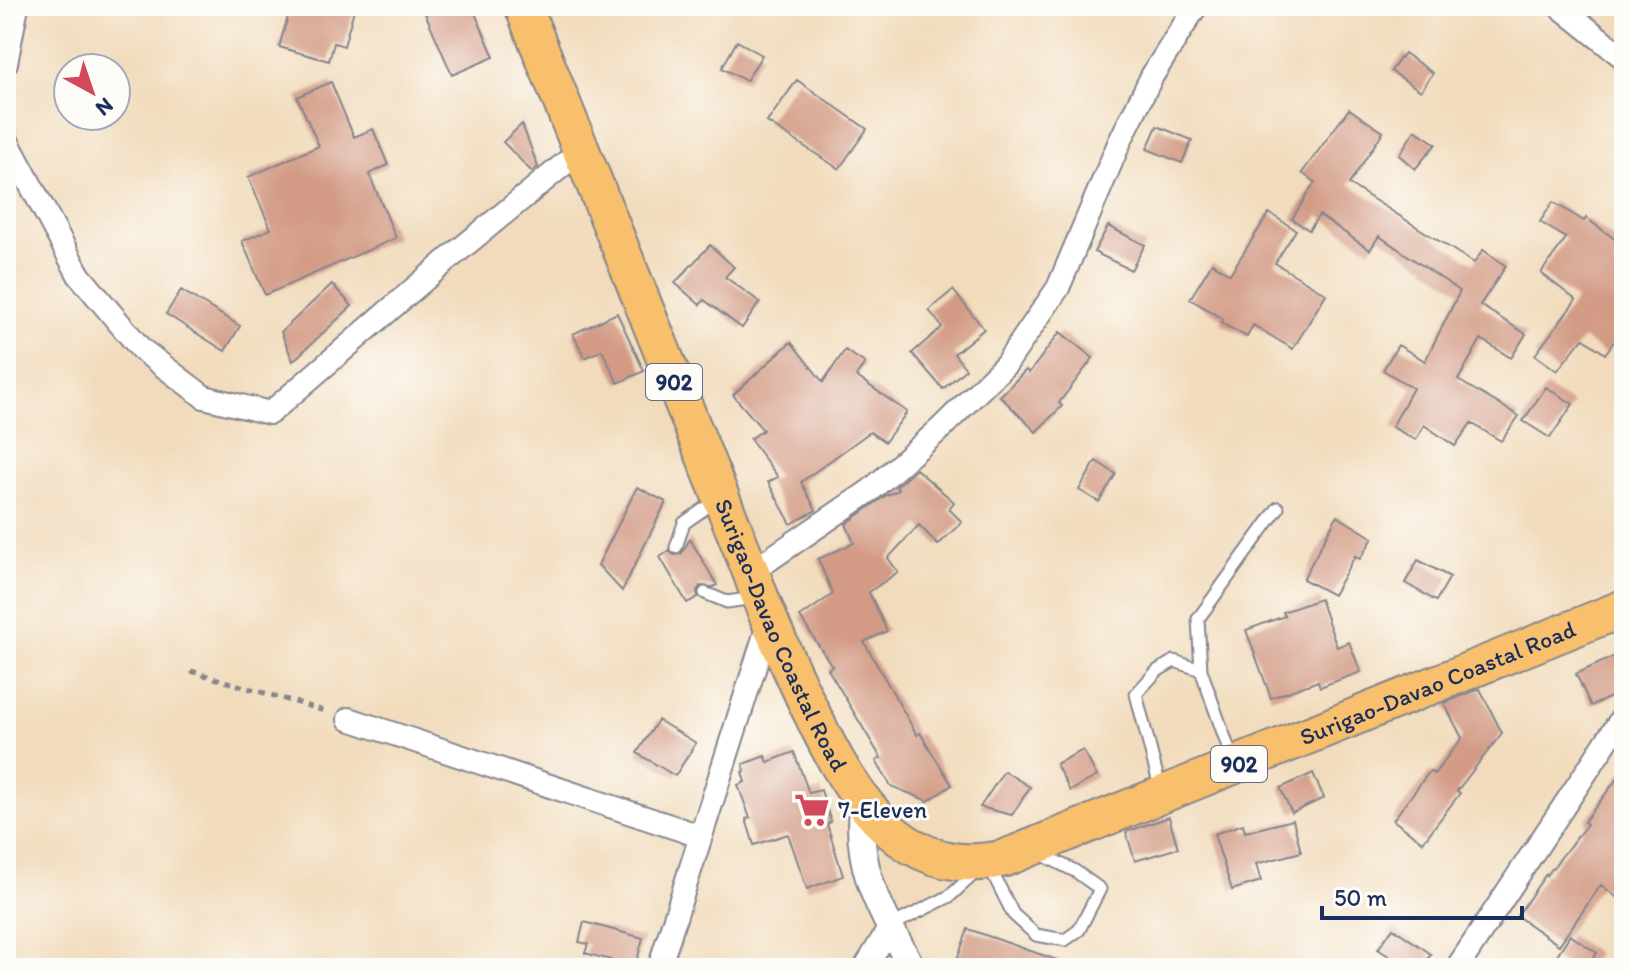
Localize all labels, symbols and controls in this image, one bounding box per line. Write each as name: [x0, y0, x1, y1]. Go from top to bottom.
north arrow: [52, 52, 132, 132]
text: N: [90, 92, 119, 122]
road number: 902: [646, 364, 702, 400]
street label: Surigao-Davao Coastal Road: [709, 494, 854, 776]
street label: Surigao-Davao Coastal Road: [1295, 614, 1580, 751]
road number: 902: [1211, 746, 1267, 782]
supermarket icon: 7-Eleven: [793, 791, 831, 829]
place label: 7-Eleven: [838, 795, 928, 824]
scale bar: [1322, 870, 1522, 920]
text: 50 m: [1334, 883, 1387, 912]

